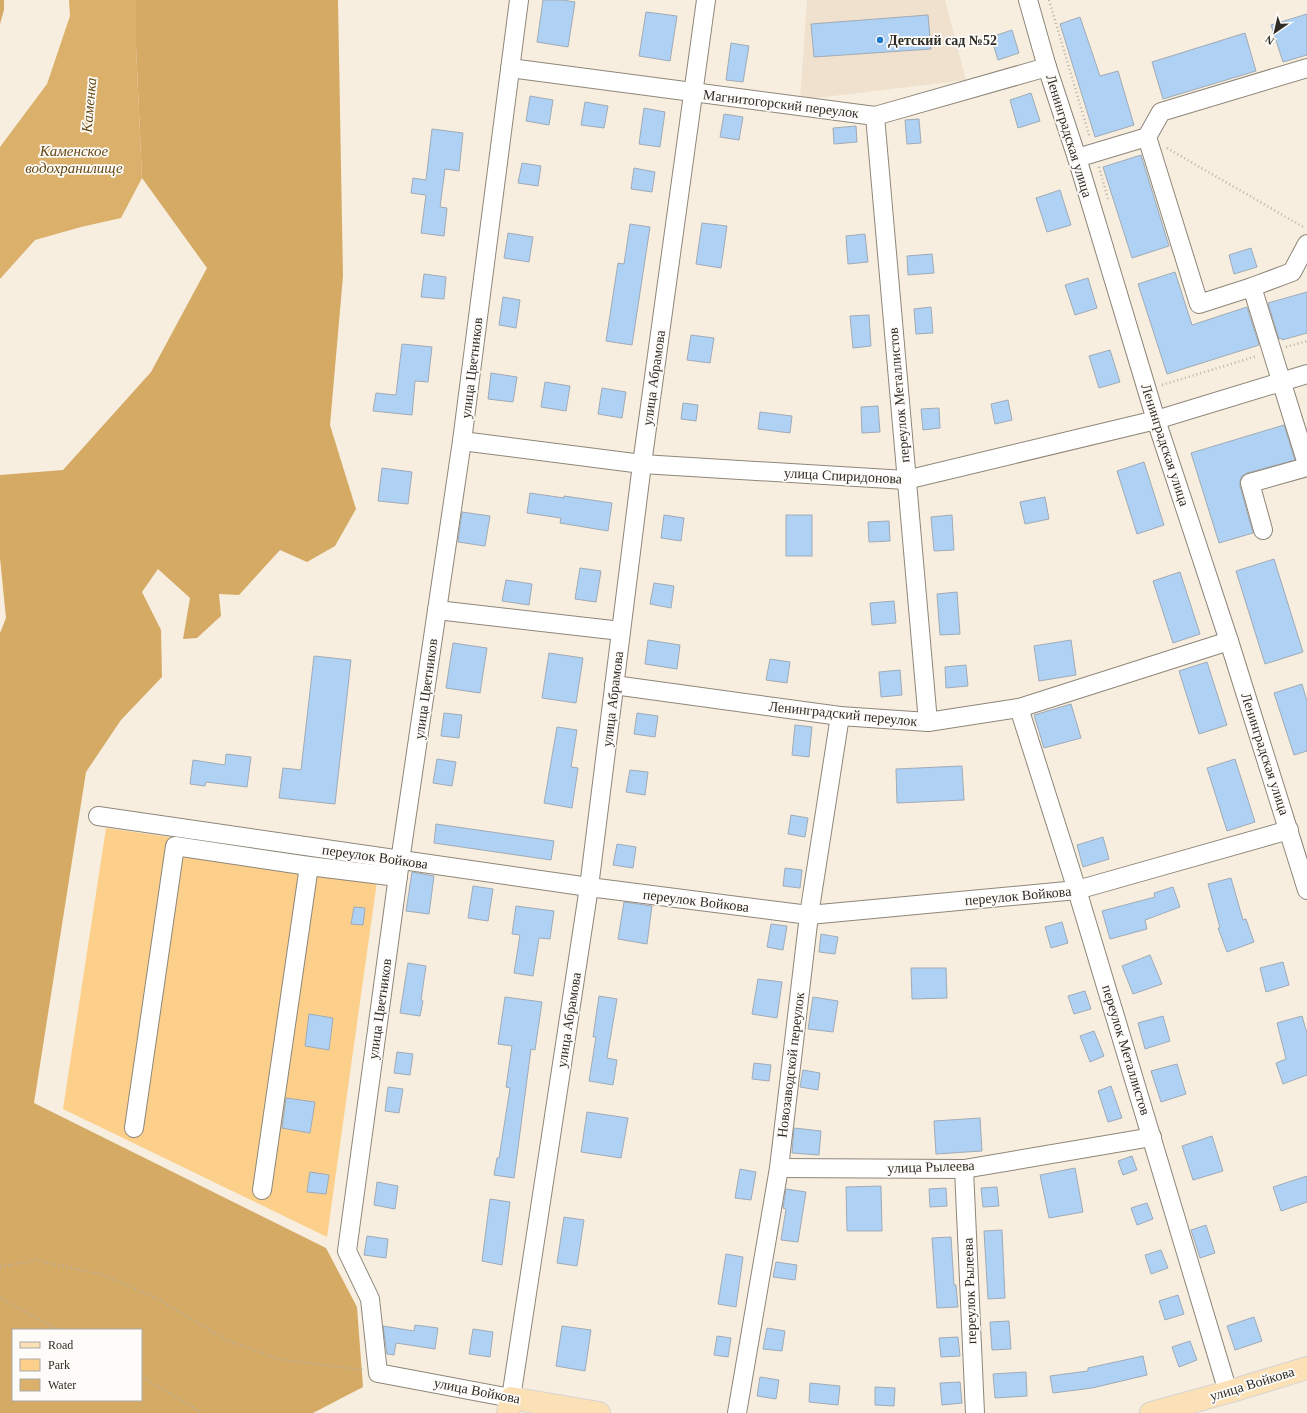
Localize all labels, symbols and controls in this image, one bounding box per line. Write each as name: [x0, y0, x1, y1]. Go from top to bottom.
north arrow: [1255, 12, 1295, 52]
place label: Детский сад №52: [888, 33, 997, 48]
text: N: [1263, 33, 1276, 47]
marker: Детский сад №52: [875, 35, 885, 45]
street label: Ленинградская улица: [1043, 73, 1095, 200]
water label: Каменка: [79, 77, 99, 134]
street label: Магнитогорский переулок: [702, 87, 860, 121]
water label: Каменское водохранилище: [25, 143, 123, 176]
street label: улица Цветников: [458, 316, 486, 419]
street label: переулок Металлистов: [886, 326, 912, 463]
street label: улица Абрамова: [640, 328, 668, 427]
street label: Ленинградская улица: [1138, 382, 1192, 509]
street label: улица Спиридонова: [784, 465, 903, 487]
street label: улица Цветников: [411, 637, 441, 740]
street label: улица Абрамова: [600, 650, 626, 748]
street label: Ленинградская улица: [1238, 691, 1292, 818]
street label: Ленинградский переулок: [768, 699, 918, 729]
street label: переулок Войкова: [321, 842, 430, 872]
street label: переулок Войкова: [964, 884, 1073, 908]
street label: переулок Войкова: [642, 887, 751, 915]
street label: улица Цветников: [365, 957, 395, 1060]
street label: улица Абрамова: [554, 970, 584, 1069]
street label: переулок Металлистов: [1099, 983, 1153, 1117]
street label: Новозаводской переулок: [775, 991, 807, 1139]
street label: улица Рылеева: [887, 1158, 976, 1176]
street label: переулок Рылеева: [961, 1237, 979, 1344]
legend: [12, 1329, 142, 1401]
text: Road: [48, 1338, 73, 1352]
text: Park: [48, 1358, 70, 1372]
street label: улица Войкова: [1208, 1364, 1297, 1404]
street label: улица Войкова: [433, 1375, 522, 1407]
text: Water: [48, 1378, 76, 1392]

